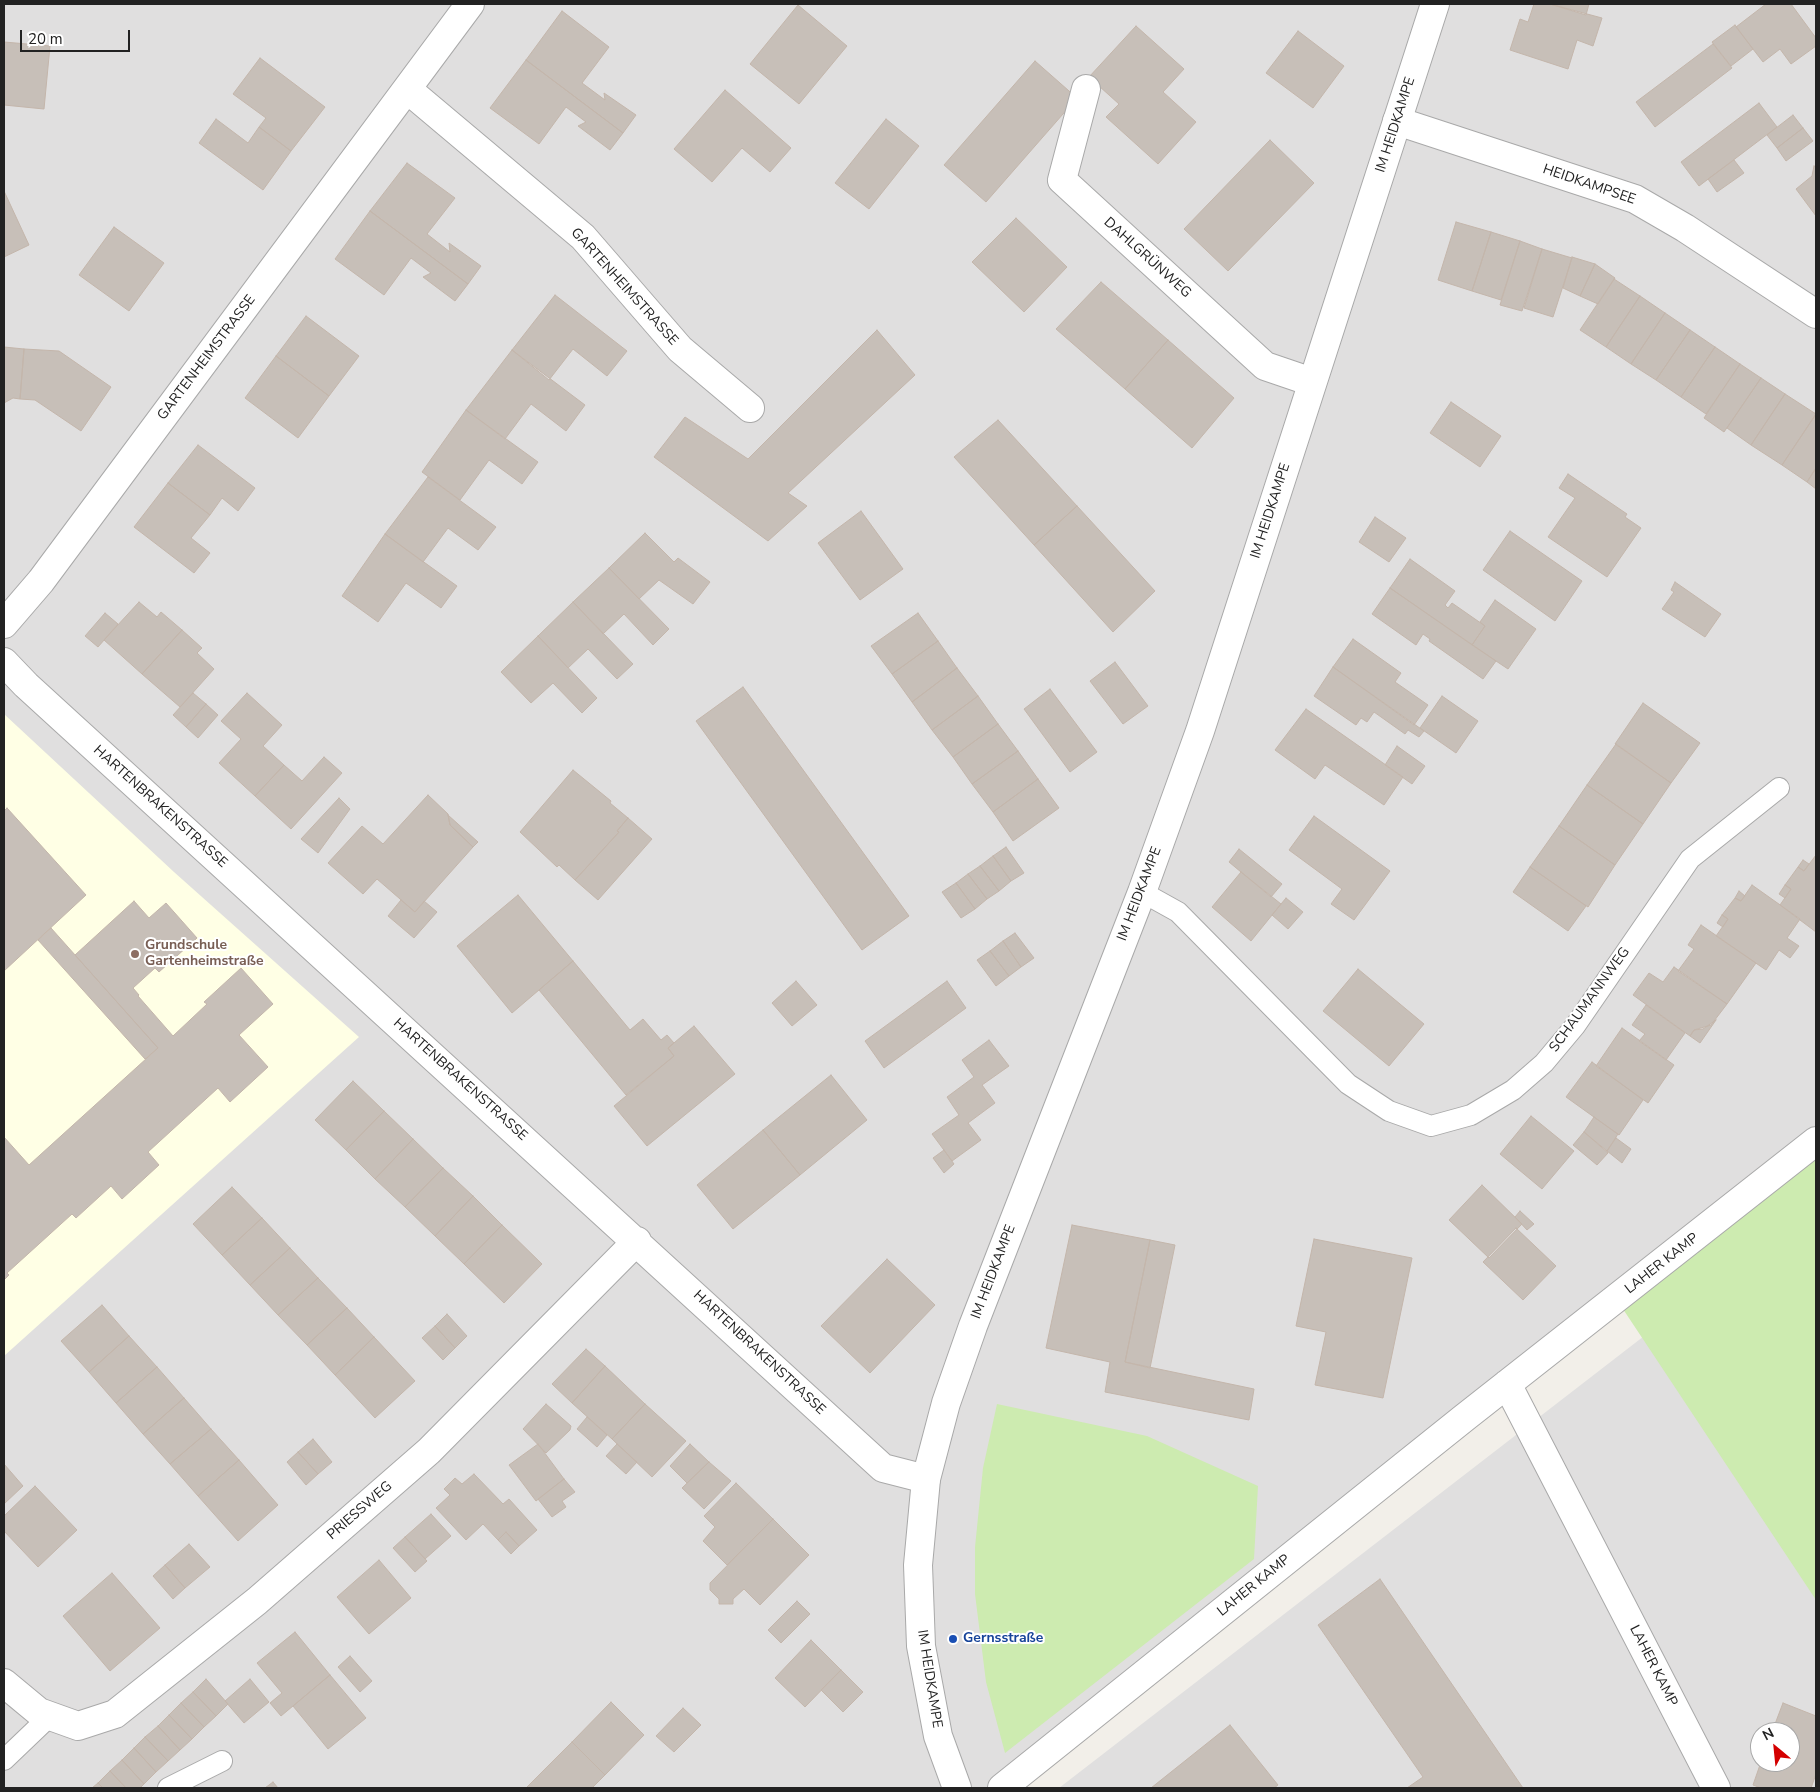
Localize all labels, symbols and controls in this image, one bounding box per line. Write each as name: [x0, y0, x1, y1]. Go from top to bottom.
scale bar: [22, 20, 132, 52]
text: 20 m: [28, 29, 63, 49]
street label: IM HEIDKAMPE: [1373, 75, 1419, 175]
street label: HEIDKAMPSEE: [1540, 161, 1638, 209]
street label: DAHLGRÜNWEG: [1100, 214, 1194, 302]
street label: GARTENHEIMSTRASSE: [567, 225, 681, 349]
street label: GARTENHEIMSTRASSE: [154, 292, 260, 424]
street label: IM HEIDKAMPE: [1248, 461, 1294, 561]
street label: HARTENBRAKENSTRASSE: [90, 742, 230, 872]
street label: IM HEIDKAMPE: [1114, 845, 1166, 943]
place label: Grundschule Gartenheimstraße: [145, 938, 263, 970]
street label: SCHAUMANNWEG: [1546, 944, 1634, 1056]
marker: Grundschule Gartenheimstraße: [129, 948, 141, 960]
street label: HARTENBRAKENSTRASSE: [390, 1015, 530, 1145]
street label: IM HEIDKAMPE: [968, 1223, 1020, 1321]
street label: LAHER KAMP: [1622, 1230, 1702, 1298]
street label: HARTENBRAKENSTRASSE: [689, 1287, 829, 1419]
street label: PRIESSWEG: [324, 1478, 396, 1544]
street label: LAHER KAMP: [1214, 1552, 1294, 1620]
street label: LAHER KAMP: [1625, 1623, 1681, 1709]
street label: IM HEIDKAMPE: [913, 1629, 945, 1729]
place label: Gernsstraße: [963, 1631, 1043, 1647]
marker: Gernsstraße: [947, 1633, 959, 1645]
north arrow: [1750, 1722, 1800, 1772]
text: N: [1759, 1723, 1777, 1745]

